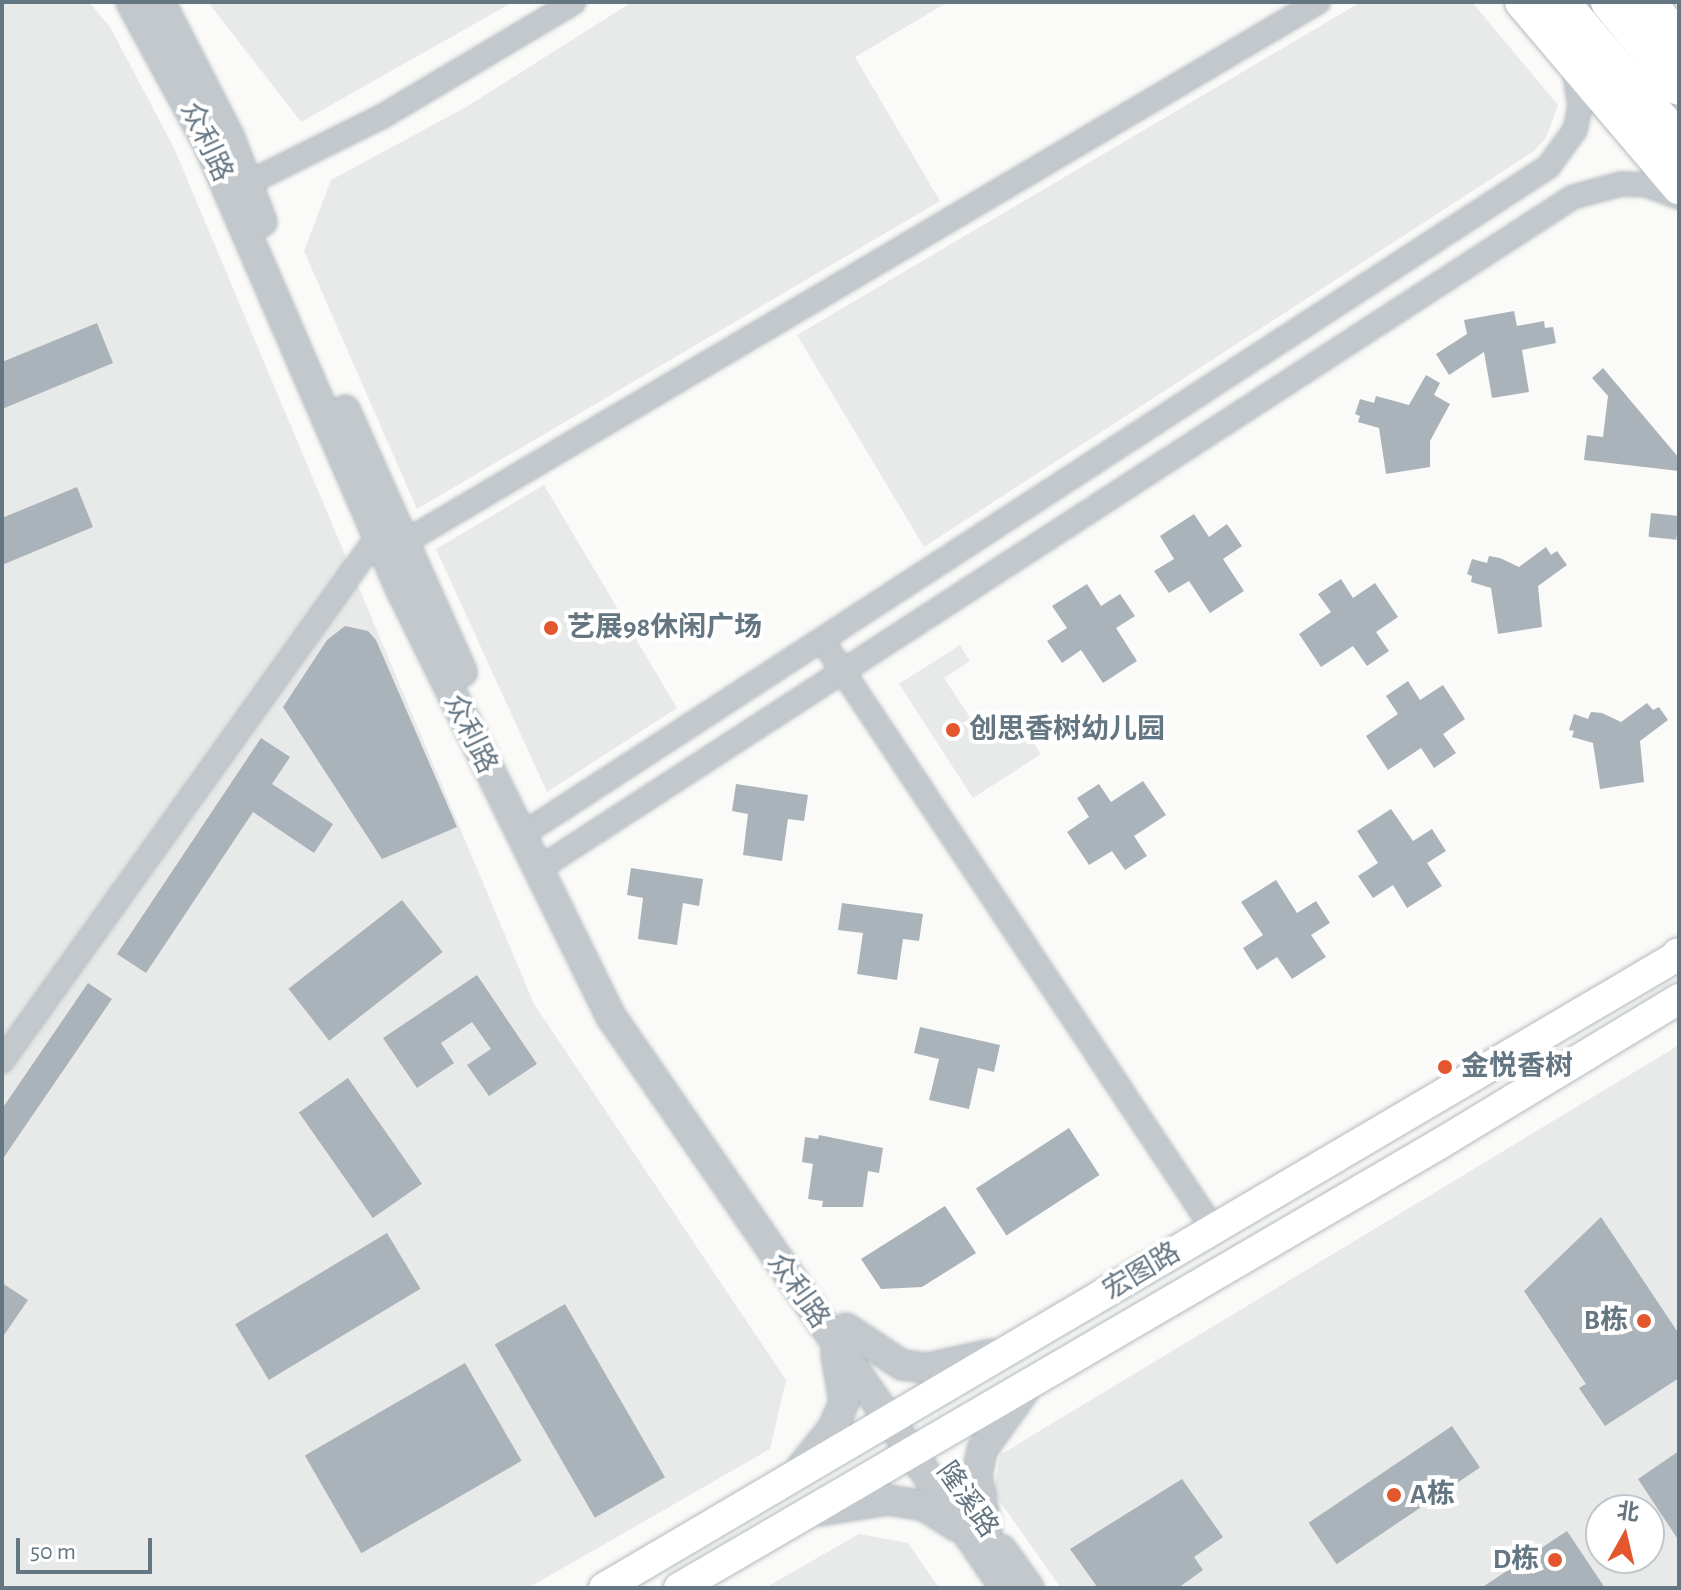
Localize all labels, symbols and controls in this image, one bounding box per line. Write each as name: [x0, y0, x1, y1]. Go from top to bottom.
street label: 众利路: [173, 97, 239, 187]
place label: 艺展98休闲广场: [567, 611, 762, 645]
marker: 艺展98休闲广场: [542, 619, 560, 637]
street label: 众利路: [436, 689, 504, 779]
place label: 创思香树幼儿园: [969, 713, 1165, 747]
marker: 创思香树幼儿园: [944, 721, 962, 739]
place label: 金悦香树: [1461, 1050, 1573, 1084]
marker: 金悦香树: [1436, 1058, 1454, 1076]
street label: 宏图路: [1097, 1236, 1187, 1308]
street label: 众利路: [760, 1247, 836, 1335]
place label: B栋: [1584, 1304, 1628, 1338]
marker: B栋: [1635, 1312, 1653, 1330]
street label: 隆溪路: [929, 1456, 1005, 1544]
place label: A栋: [1410, 1478, 1455, 1512]
marker: A栋: [1385, 1486, 1403, 1504]
north arrow: [1585, 1494, 1665, 1574]
text: 北: [1616, 1500, 1640, 1525]
scale bar: [20, 1522, 156, 1572]
text: 50 m: [30, 1540, 76, 1564]
place label: D栋: [1493, 1543, 1539, 1577]
marker: D栋: [1546, 1551, 1564, 1569]

